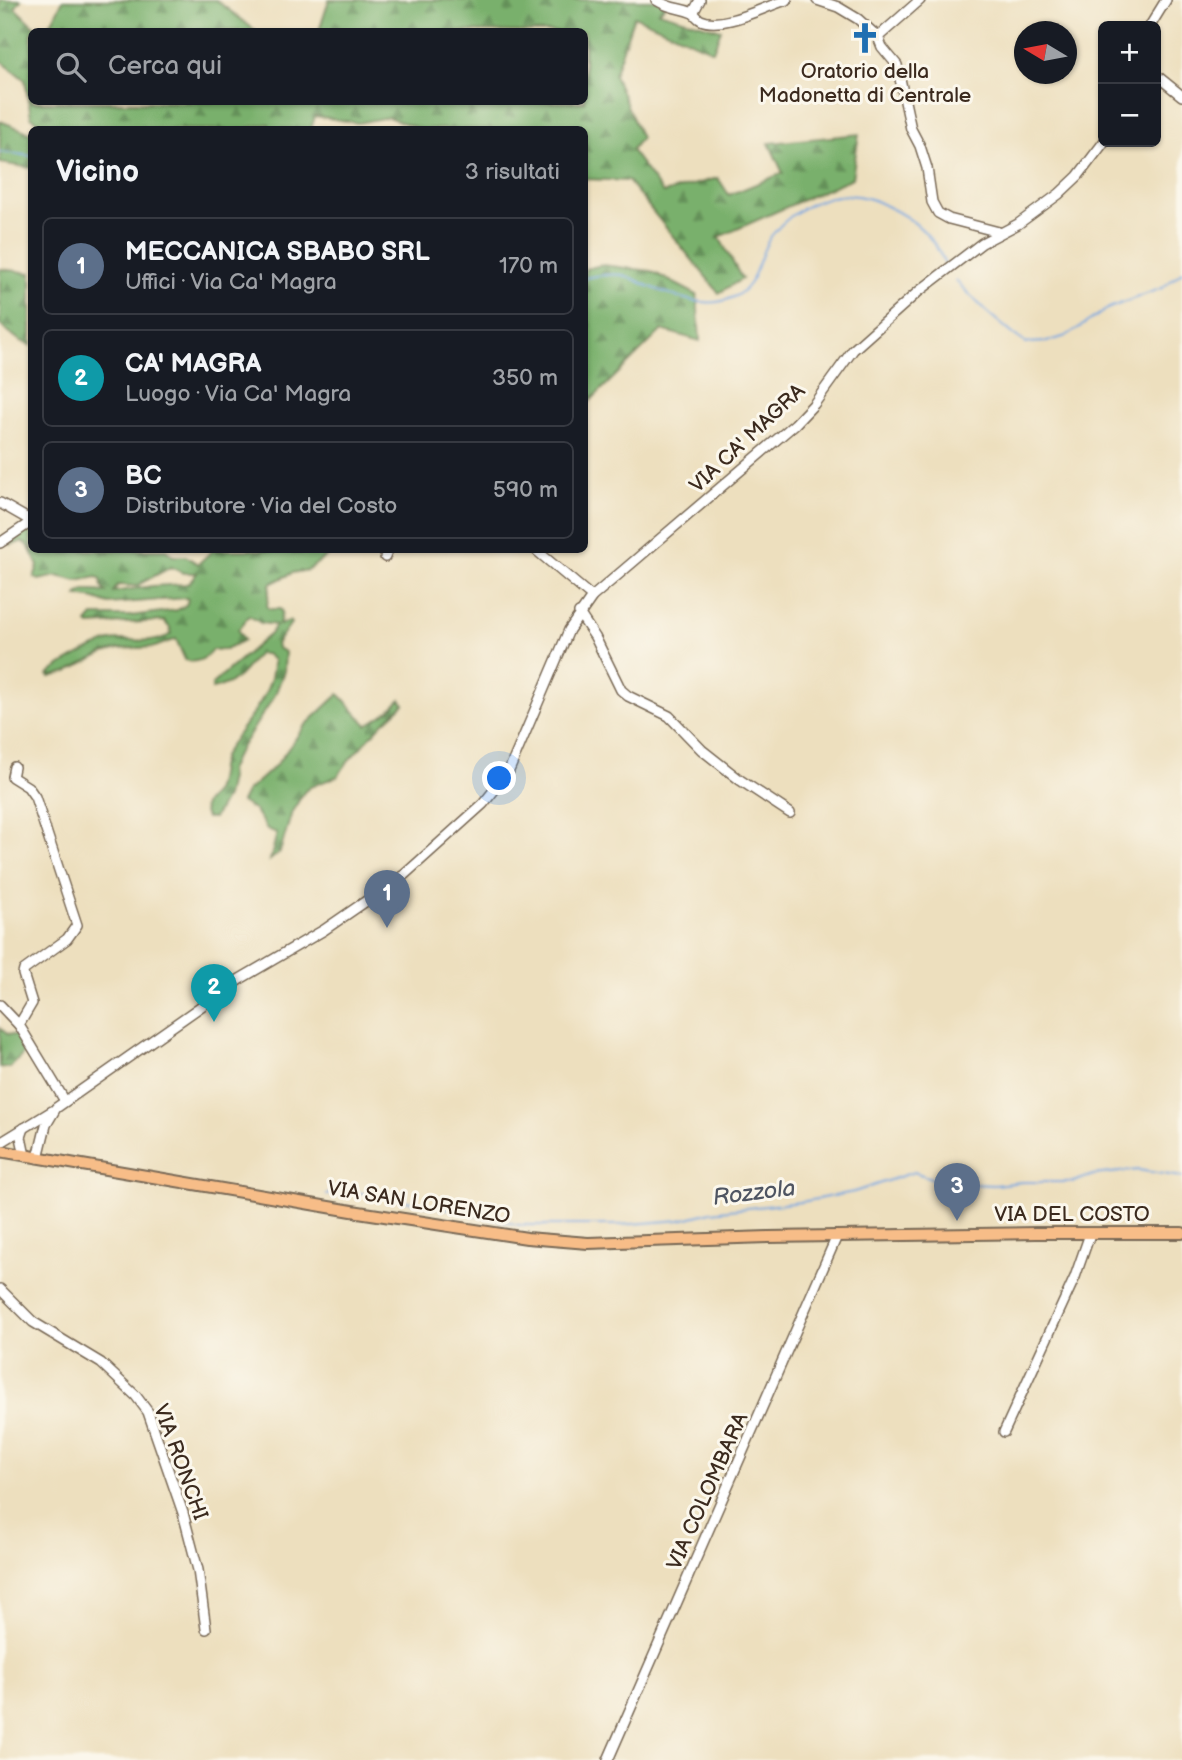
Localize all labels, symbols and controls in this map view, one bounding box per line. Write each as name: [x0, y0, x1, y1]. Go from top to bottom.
church icon: Oratorio della Madonetta di Centrale: [848, 21, 882, 55]
north arrow: [1014, 21, 1077, 84]
map controls: [1098, 21, 1161, 147]
button: +: [1098, 21, 1161, 84]
search box: [28, 28, 588, 105]
icon: search: [52, 48, 90, 86]
text: Cerca qui: [108, 51, 222, 82]
place label: Oratorio della Madonetta di Centrale: [759, 59, 971, 108]
button: −: [1098, 84, 1161, 147]
text: Vicino: [56, 154, 139, 190]
text: 3 risultati: [465, 158, 560, 186]
text: MECCANICA SBABO SRL: [125, 237, 430, 268]
text: 1: [76, 252, 86, 280]
text: 170 m: [499, 252, 558, 280]
text: Uffici · Via Ca' Magra: [125, 268, 337, 296]
text: CA' MAGRA: [125, 349, 261, 380]
text: 2: [74, 364, 88, 392]
text: 350 m: [492, 364, 558, 392]
street label: VIA CA' MAGRA: [684, 378, 810, 498]
text: Luogo · Via Ca' Magra: [125, 380, 351, 408]
text: BC: [125, 461, 162, 492]
text: 3: [74, 476, 88, 504]
text: 590 m: [493, 476, 558, 504]
text: Distributore · Via del Costo: [125, 492, 397, 520]
your location: [482, 761, 516, 795]
pin: 1: [364, 870, 410, 928]
pin: 2: [191, 964, 237, 1022]
pin: 3: [934, 1163, 980, 1221]
water label: Rozzola: [711, 1174, 797, 1212]
street label: VIA SAN LORENZO: [326, 1176, 512, 1229]
street label: VIA DEL COSTO: [994, 1202, 1150, 1227]
street label: VIA RONCHI: [148, 1401, 213, 1524]
street label: VIA COLOMBARA: [662, 1409, 753, 1574]

